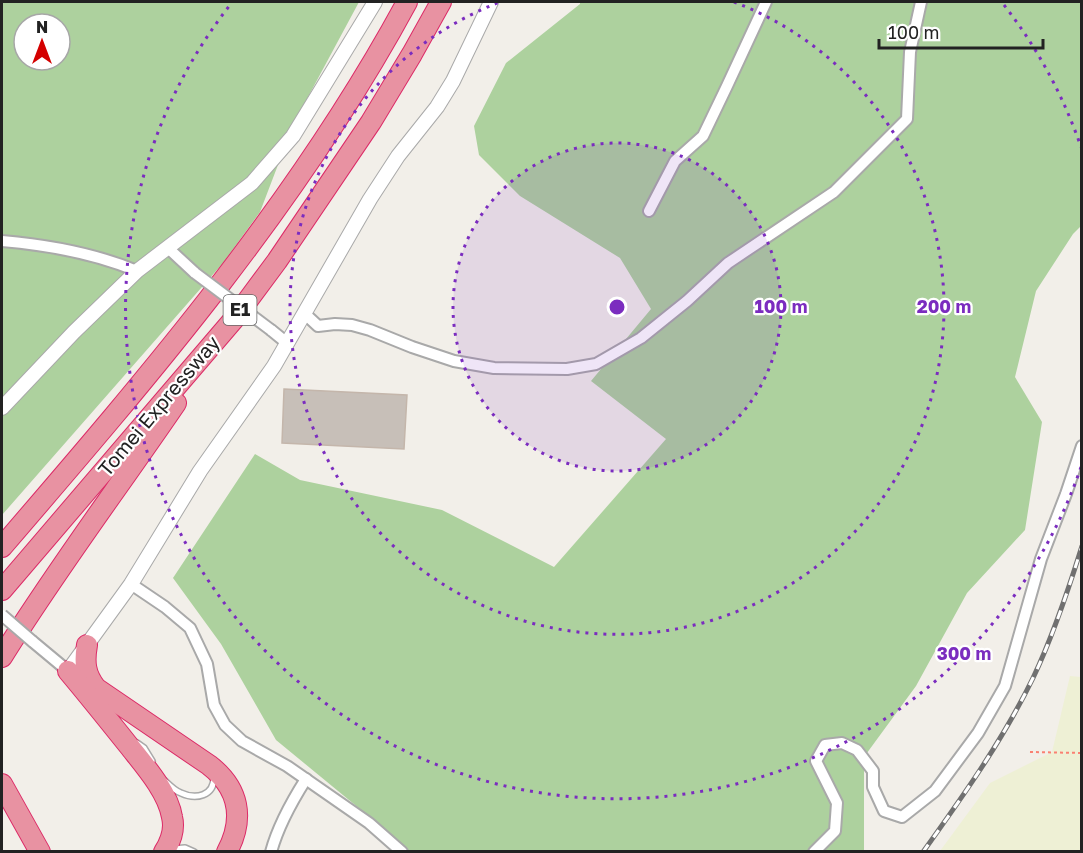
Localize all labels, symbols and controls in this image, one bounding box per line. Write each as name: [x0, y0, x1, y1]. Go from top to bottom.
north arrow: [12, 12, 72, 72]
scale bar: [879, 12, 1042, 50]
text: N: [36, 17, 48, 37]
text: 100 m: [888, 21, 939, 43]
road number: E1: [224, 295, 256, 325]
text: 100 m: [755, 295, 807, 317]
text: 200 m: [917, 295, 971, 317]
centre of rings: [607, 297, 627, 317]
street label: Tomei Expressway: [92, 330, 224, 481]
text: 300 m: [937, 642, 991, 664]

